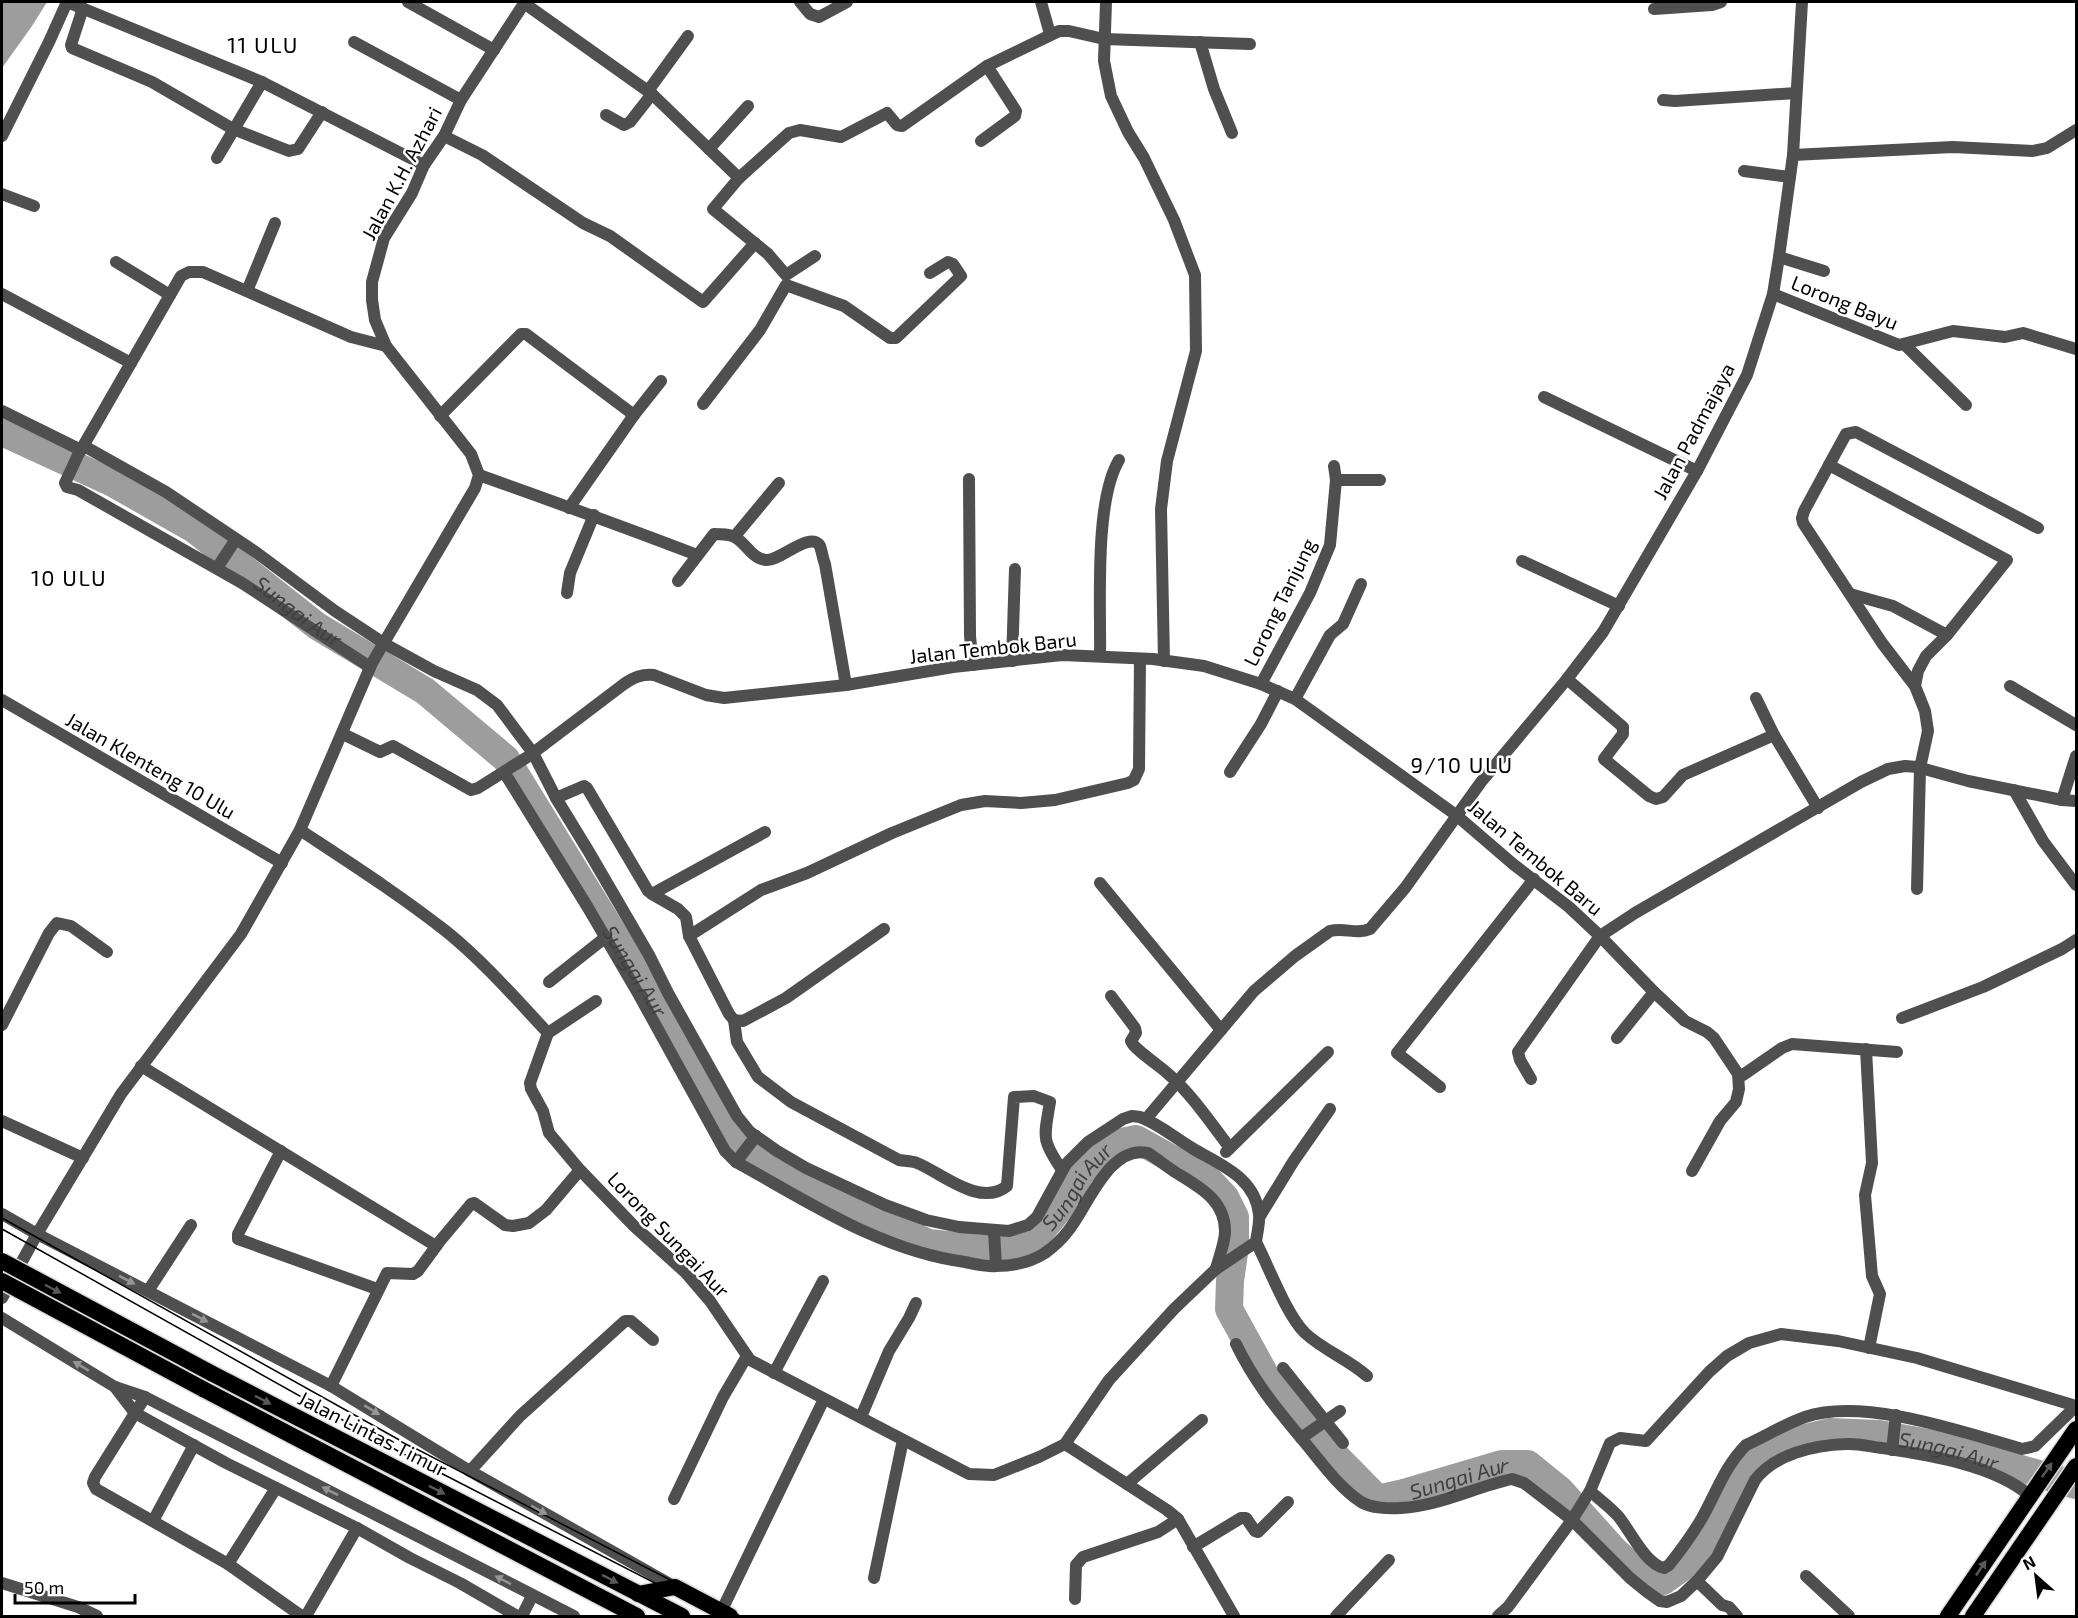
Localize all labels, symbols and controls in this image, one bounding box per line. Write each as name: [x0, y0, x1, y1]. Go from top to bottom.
district label: 11 ULU: [227, 31, 299, 57]
street label: Jalan K.H. Azhari: [356, 102, 446, 244]
street label: Lorong Bayu: [1788, 270, 1902, 334]
street label: Jalan Padmajaya: [1647, 359, 1739, 503]
street label: Lorong Tanjung: [1238, 534, 1320, 670]
district label: 10 ULU: [31, 564, 107, 590]
water label: Sungai Aur: [250, 570, 347, 651]
street label: Jalan Tembok Baru: [908, 626, 1078, 668]
street label: Jalan Klenteng 10 Ulu: [62, 707, 240, 823]
district label: 9/10 ULU: [1410, 751, 1514, 777]
street label: Jalan Tembok Baru: [1464, 794, 1608, 920]
water label: Sungai Aur: [599, 920, 674, 1021]
water label: Sungai Aur: [1035, 1137, 1117, 1234]
street label: Lorong Sungai Aur: [603, 1166, 735, 1302]
one-way arrow: [118, 1275, 135, 1285]
one-way arrow: [45, 1284, 62, 1294]
one-way arrow: [192, 1313, 209, 1323]
one-way arrow: [73, 1360, 89, 1371]
street label: Jalan Lintas Timur: [295, 1385, 451, 1481]
one-way arrow: [255, 1395, 272, 1405]
one-way arrow: [364, 1405, 381, 1415]
water label: Sungai Aur: [1897, 1425, 2003, 1475]
water label: Sungai Aur: [1406, 1452, 1509, 1503]
one-way arrow: [2041, 1462, 2052, 1478]
one-way arrow: [428, 1485, 445, 1495]
one-way arrow: [321, 1486, 338, 1495]
one-way arrow: [531, 1505, 548, 1515]
north arrow: [2006, 1546, 2066, 1606]
text: N: [2019, 1551, 2038, 1573]
one-way arrow: [1975, 1560, 1986, 1576]
scale bar: [15, 1567, 135, 1605]
one-way arrow: [602, 1574, 619, 1584]
one-way arrow: [494, 1575, 511, 1585]
text: 50 m: [24, 1576, 64, 1598]

